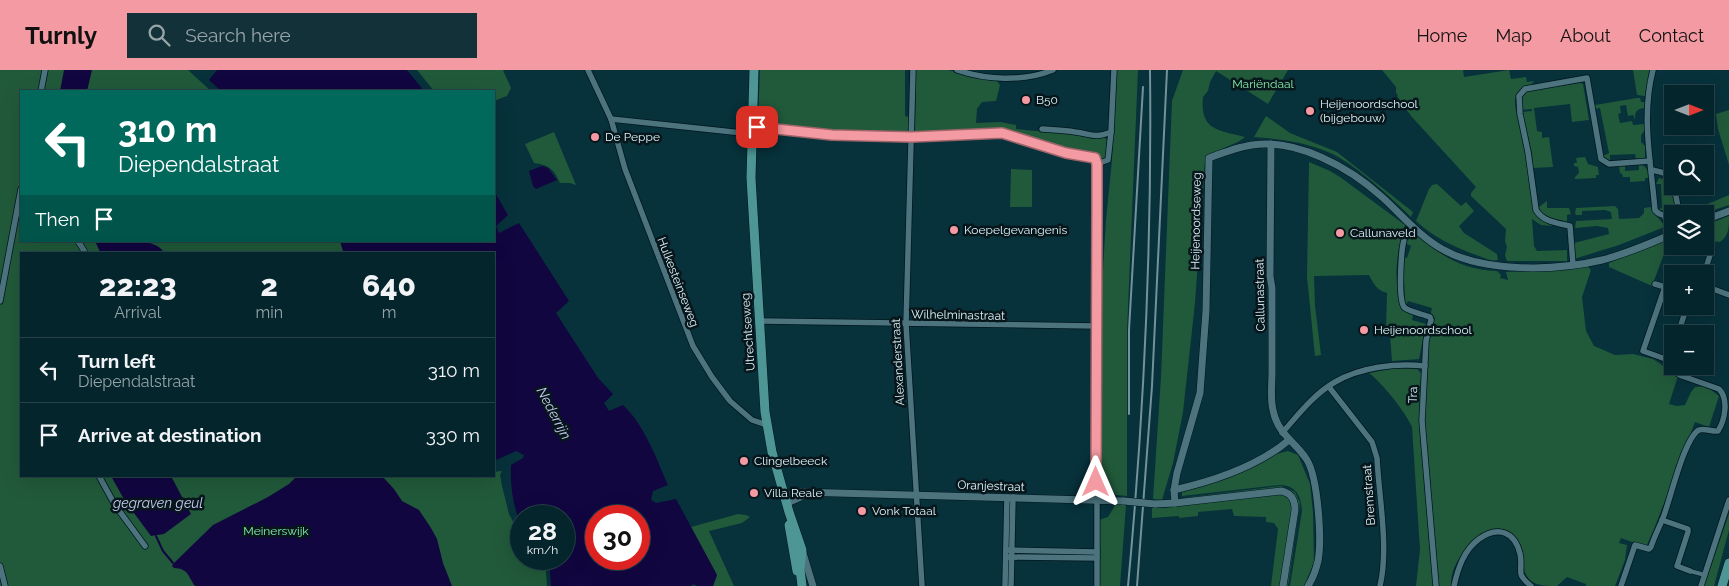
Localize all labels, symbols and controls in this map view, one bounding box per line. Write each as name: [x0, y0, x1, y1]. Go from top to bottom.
search box: [127, 13, 477, 58]
text: Turnly: [25, 21, 97, 50]
icon: search: [145, 21, 173, 49]
text: Search here: [185, 24, 291, 46]
text: Home: [1416, 25, 1467, 46]
text: Map: [1495, 25, 1532, 46]
text: About: [1560, 25, 1611, 46]
text: Contact: [1639, 25, 1704, 46]
park label: Mariëndaal: [1232, 77, 1295, 91]
north arrow: [1664, 85, 1714, 135]
map controls: [1664, 85, 1714, 375]
place label: B50: [1036, 93, 1058, 107]
marker: B50: [1020, 94, 1032, 106]
place label: Heijenoordschool (bijgebouw): [1320, 97, 1419, 125]
marker: Heijenoordschool (bijgebouw): [1304, 105, 1316, 117]
pin: [736, 106, 778, 148]
text: 310 m: [118, 109, 217, 150]
icon: left: [35, 110, 100, 175]
icon: arrive: [743, 113, 771, 141]
place label: De Peppe: [605, 130, 660, 144]
marker: De Peppe: [589, 131, 601, 143]
button: search: [1664, 145, 1714, 195]
text: Diependalstraat: [118, 151, 279, 177]
street label: Heijenoordseweg: [1188, 172, 1204, 270]
icon: arrive: [90, 205, 118, 233]
button: layers: [1664, 205, 1714, 255]
text: Then: [35, 208, 80, 230]
place label: Koepelgevangenis: [964, 223, 1067, 237]
marker: Koepelgevangenis: [948, 224, 960, 236]
place label: Callunaveld: [1350, 226, 1416, 240]
marker: Callunaveld: [1334, 227, 1346, 239]
street label: Hulkesteinseweg: [654, 235, 702, 329]
street label: Callunastraat: [1252, 258, 1268, 332]
button: +: [1664, 265, 1714, 315]
text: 22:23: [99, 268, 176, 303]
text: 2: [261, 268, 278, 303]
text: 640: [362, 268, 416, 303]
street label: Utrechtseweg: [738, 292, 758, 372]
text: Arrival: [114, 303, 161, 322]
text: min: [255, 303, 283, 322]
text: m: [382, 303, 396, 322]
street label: Wilhelminastraat: [911, 307, 1005, 323]
street label: Alexanderstraat: [889, 318, 907, 406]
place label: Heijenoordschool: [1374, 323, 1473, 337]
marker: Heijenoordschool: [1358, 324, 1370, 336]
button: −: [1664, 325, 1714, 375]
text: Turn left: [78, 350, 155, 372]
icon: left: [35, 356, 63, 384]
text: 310 m: [428, 359, 480, 381]
text: Diependalstraat: [78, 372, 195, 391]
water label: Nederrijn: [534, 384, 575, 442]
street label: Tra: [1406, 386, 1420, 404]
icon: arrive: [35, 421, 63, 449]
text: Arrive at destination: [78, 424, 262, 446]
text: 330 m: [426, 424, 480, 446]
place label: Clingelbeeck: [754, 454, 828, 468]
marker: Clingelbeeck: [738, 455, 750, 467]
position arrow: [1069, 455, 1121, 507]
street label: Bremstraat: [1360, 464, 1378, 526]
street label: Oranjestraat: [957, 478, 1025, 494]
place label: Villa Reale: [764, 486, 822, 500]
marker: Villa Reale: [748, 487, 760, 499]
water label: gegraven geul: [112, 495, 203, 511]
place label: Vonk Totaal: [872, 504, 937, 518]
speed limit sign: 30: [585, 505, 650, 570]
marker: Vonk Totaal: [856, 505, 868, 517]
text: 28: [528, 516, 557, 546]
park label: Meinerswijk: [243, 524, 309, 538]
text: km/h: [527, 543, 558, 557]

